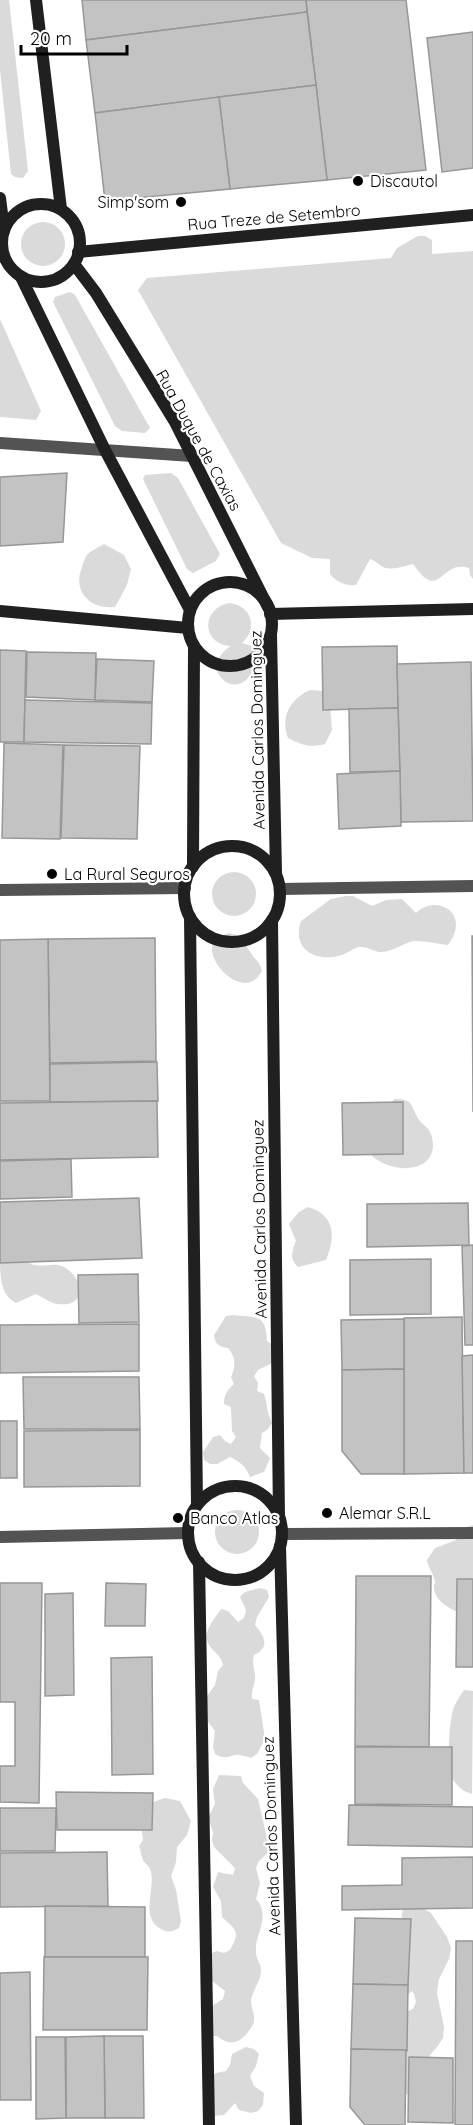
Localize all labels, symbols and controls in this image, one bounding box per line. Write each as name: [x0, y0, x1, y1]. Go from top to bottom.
scale bar: [21, 18, 128, 56]
text: 20 m: [30, 27, 72, 50]
place label: Discautol: [370, 171, 438, 191]
marker: Discautol: [351, 174, 365, 188]
place label: Simp'som: [97, 192, 169, 212]
marker: Simp'som: [174, 195, 188, 209]
street label: Rua Treze de Setembro: [187, 199, 361, 235]
street label: Rua Duque de Caxias: [152, 366, 246, 514]
street label: Avenida Carlos Dominguez: [245, 630, 269, 830]
place label: La Rural Seguros: [64, 864, 190, 884]
marker: La Rural Seguros: [45, 867, 59, 881]
street label: Avenida Carlos Dominguez: [247, 1119, 271, 1319]
place label: Alemar S.R.L: [339, 1503, 431, 1523]
marker: Alemar S.R.L: [320, 1506, 334, 1520]
place label: Banco Atlas: [190, 1508, 278, 1528]
marker: Banco Atlas: [171, 1511, 185, 1525]
street label: Avenida Carlos Dominguez: [258, 1736, 284, 1936]

